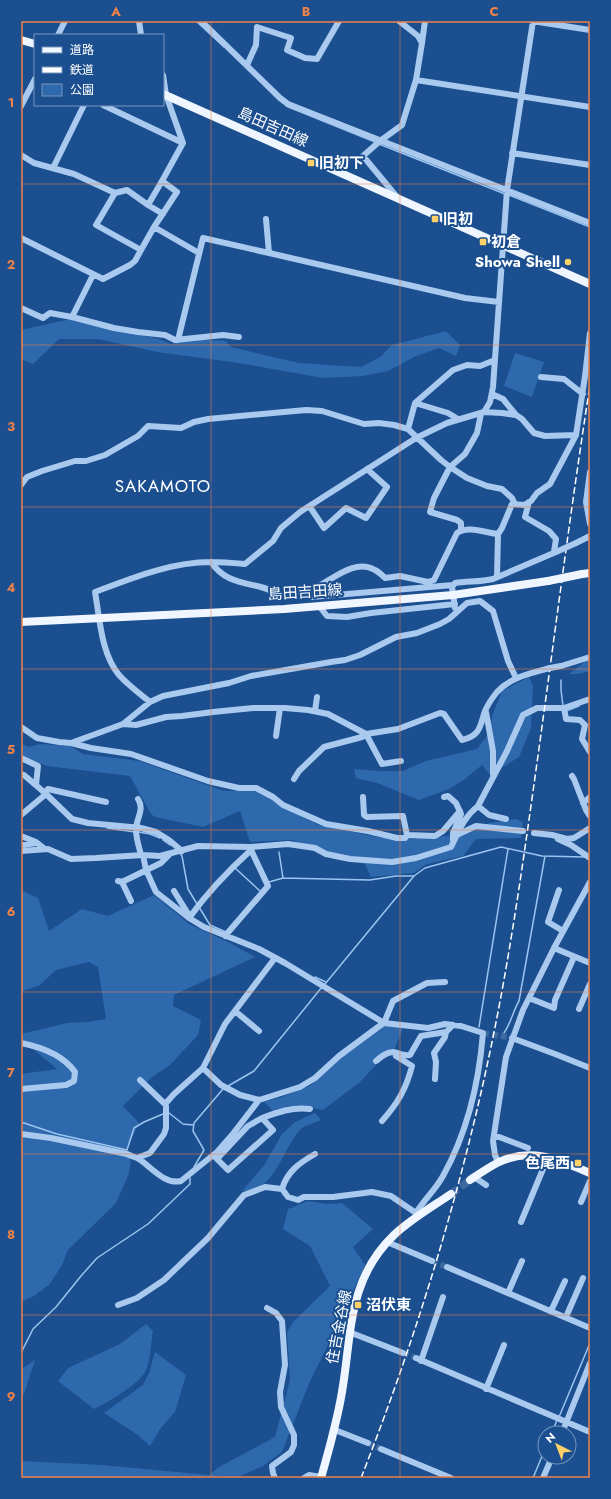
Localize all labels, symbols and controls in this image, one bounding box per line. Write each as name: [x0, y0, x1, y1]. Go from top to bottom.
text: A: [110, 2, 121, 21]
text: B: [302, 2, 311, 21]
text: C: [489, 2, 499, 21]
legend: [34, 34, 164, 106]
text: 道路: [70, 41, 94, 59]
text: 鉄道: [70, 61, 94, 79]
text: 公園: [70, 81, 94, 99]
text: 1: [8, 93, 14, 112]
street label: 島田吉田線: [234, 102, 312, 152]
place label: 旧初下: [319, 152, 364, 174]
marker: 旧初下: [306, 158, 316, 168]
place label: 旧初: [443, 208, 473, 230]
marker: 旧初: [430, 214, 440, 224]
place label: 初倉: [491, 231, 521, 253]
marker: 初倉: [478, 237, 488, 247]
place label: Showa Shell: [475, 251, 560, 273]
text: 2: [7, 255, 15, 274]
marker: Showa Shell: [563, 257, 573, 267]
text: 3: [7, 417, 15, 436]
district label: SAKAMOTO: [115, 474, 211, 498]
text: 4: [6, 578, 16, 597]
street label: 島田吉田線: [267, 578, 343, 606]
text: 5: [7, 740, 15, 759]
text: 6: [7, 902, 16, 921]
text: 7: [7, 1063, 15, 1082]
place label: 色尾西: [525, 1152, 570, 1174]
marker: 色尾西: [573, 1158, 583, 1168]
text: 8: [7, 1225, 15, 1244]
street label: 住吉金谷線: [321, 1288, 357, 1366]
place label: 沼伏東: [366, 1294, 411, 1316]
marker: 沼伏東: [353, 1300, 363, 1310]
text: 9: [7, 1387, 16, 1406]
north arrow: [537, 1425, 577, 1465]
text: N: [542, 1429, 559, 1446]

